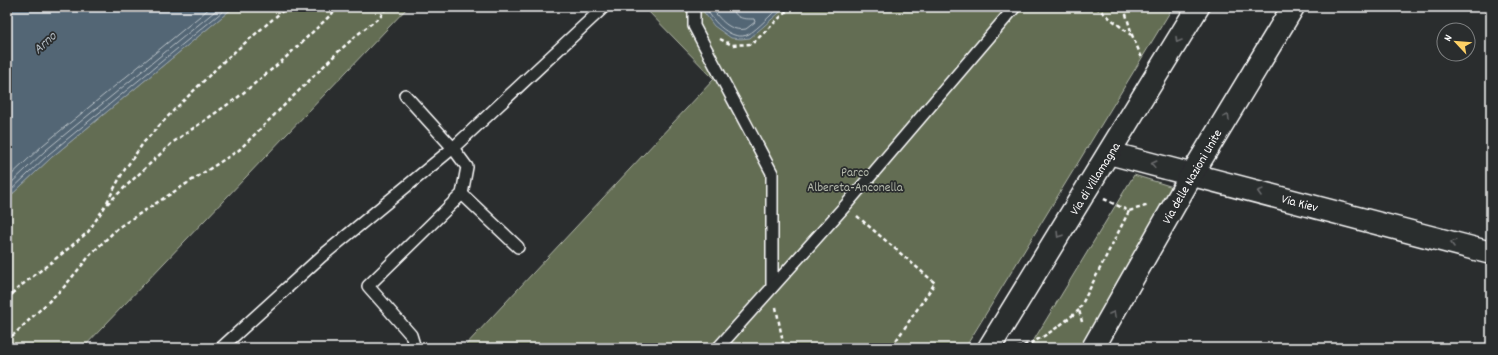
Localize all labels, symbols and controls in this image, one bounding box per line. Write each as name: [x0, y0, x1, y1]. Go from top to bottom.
north arrow: [1436, 22, 1476, 62]
water label: Arno: [29, 27, 62, 59]
text: N: [1440, 32, 1457, 44]
one-way arrow: [1176, 36, 1183, 43]
one-way arrow: [1222, 114, 1229, 121]
street label: Via delle Nazioni Unite: [1158, 126, 1228, 228]
street label: Via di Villamagna: [1066, 138, 1127, 220]
one-way arrow: [1151, 161, 1157, 169]
park label: Parco Albereta-Anconella: [807, 164, 904, 198]
one-way arrow: [1257, 188, 1264, 197]
street label: Via Kiev: [1279, 190, 1320, 219]
one-way arrow: [1056, 231, 1063, 238]
one-way arrow: [1450, 239, 1457, 248]
one-way arrow: [1108, 311, 1115, 318]

